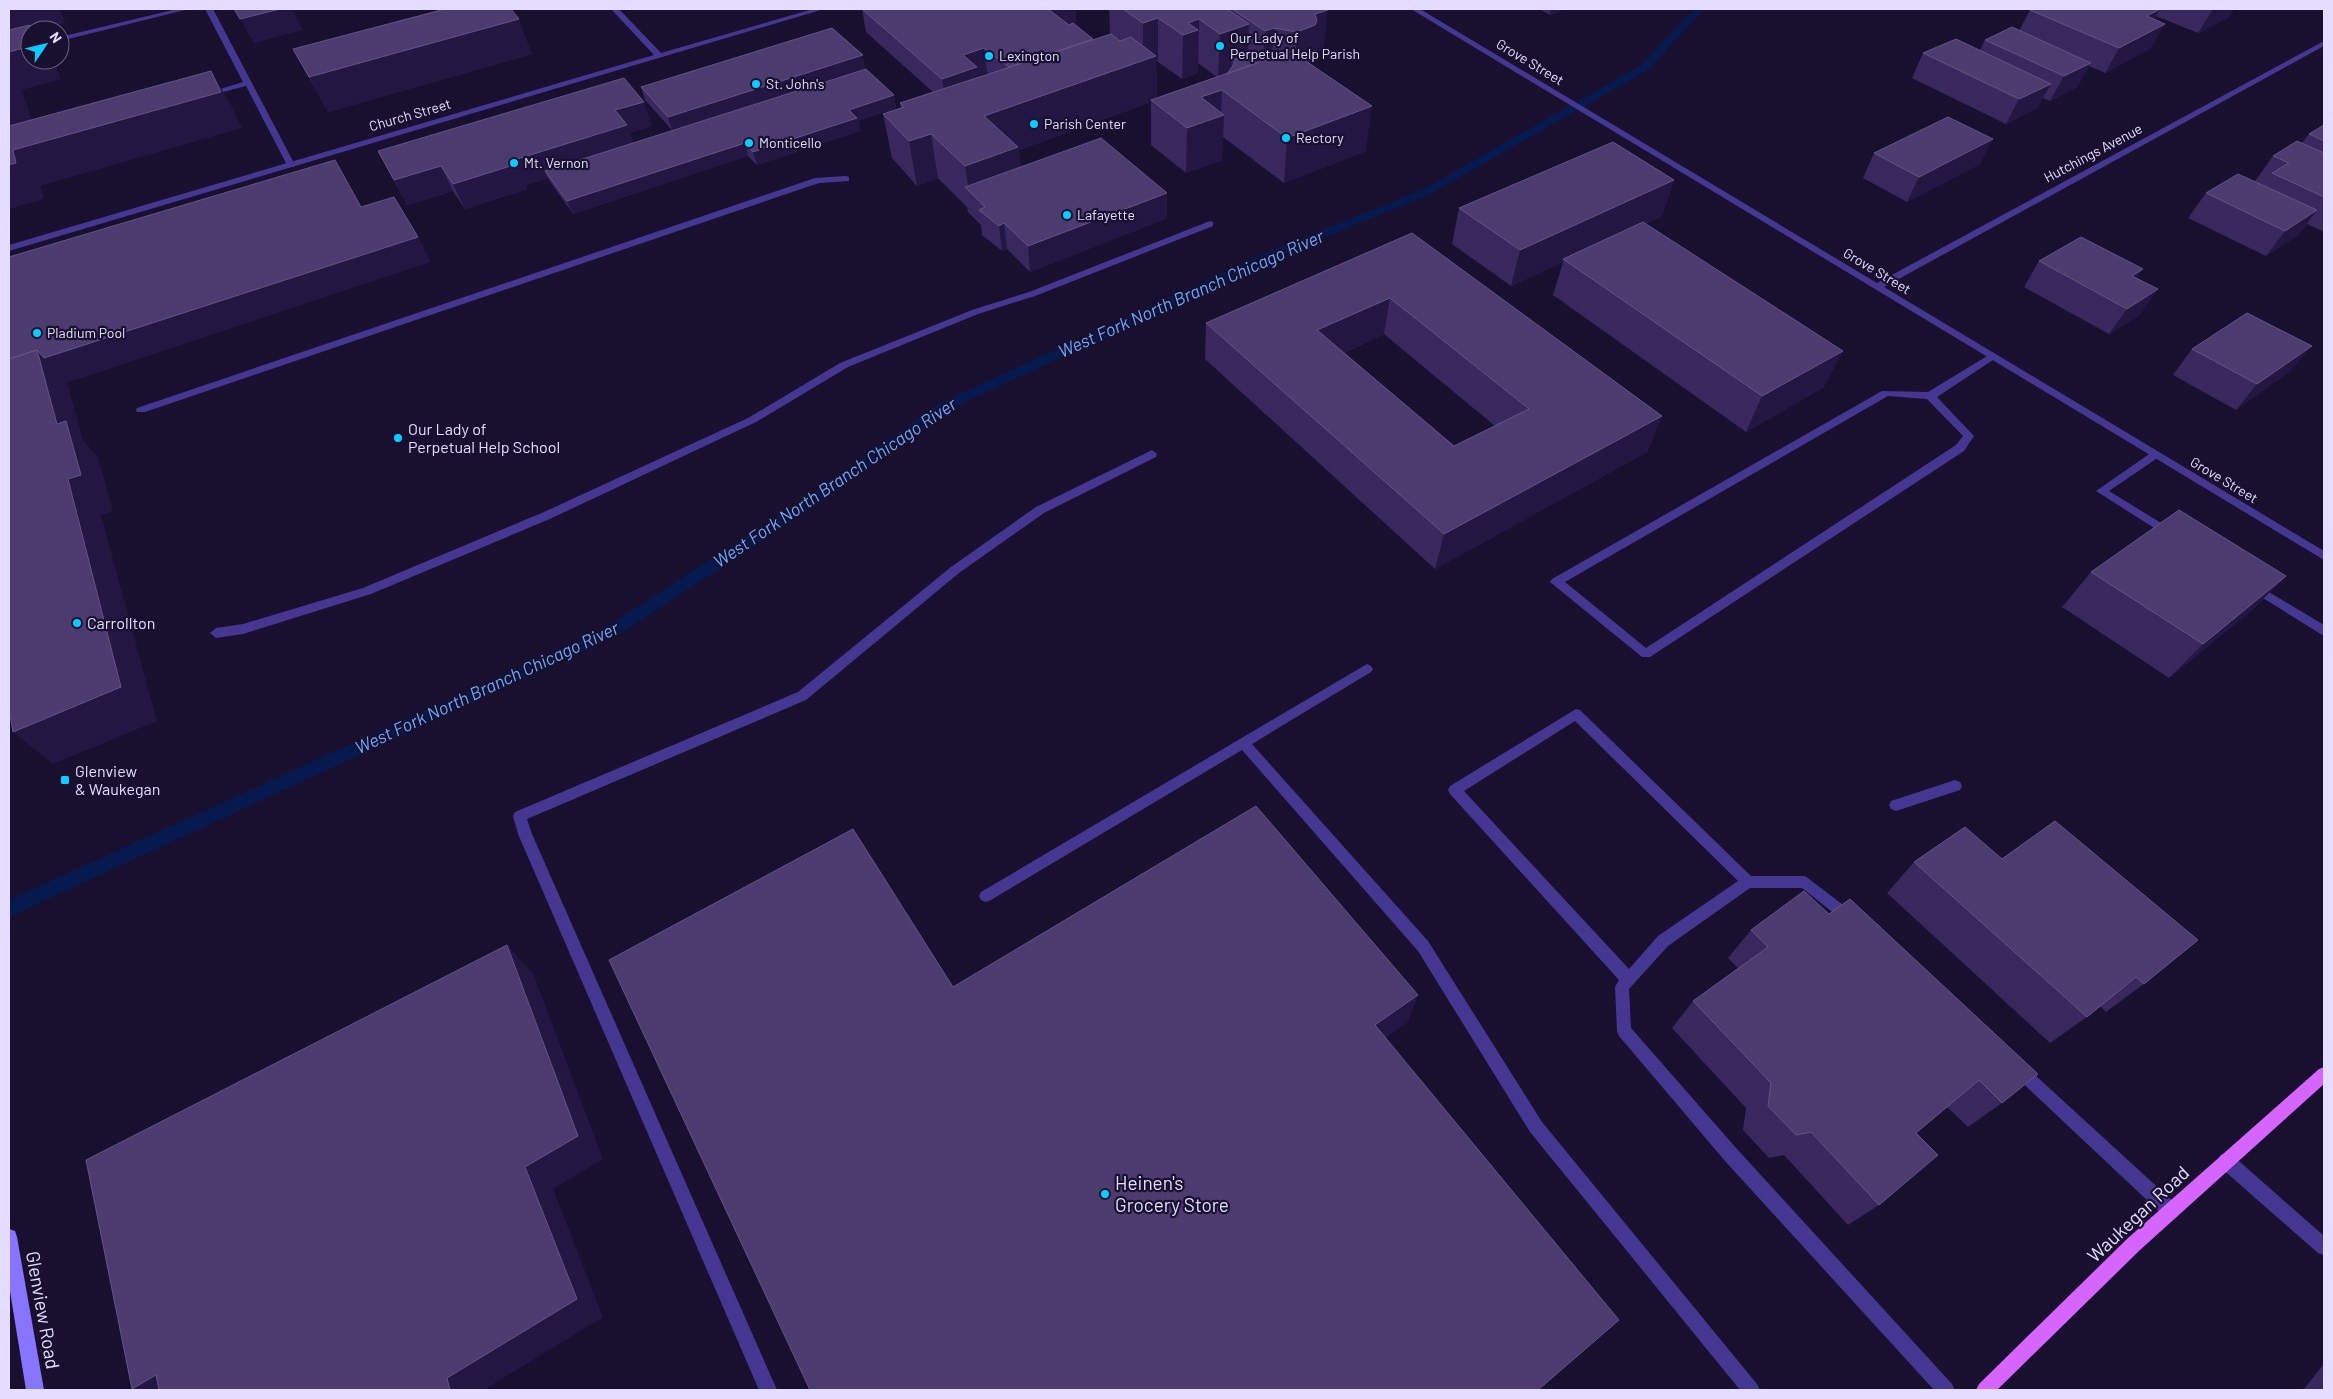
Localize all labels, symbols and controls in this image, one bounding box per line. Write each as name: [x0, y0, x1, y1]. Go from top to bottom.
north arrow: [20, 20, 70, 70]
text: N: [46, 29, 66, 46]
place label: Our Lady of Perpetual Help Parish: [1230, 29, 1360, 62]
street label: Grove Street: [1493, 35, 1567, 88]
marker: Our Lady of Perpetual Help Parish: [1214, 40, 1226, 52]
place label: Lexington: [999, 47, 1060, 64]
marker: Lexington: [983, 50, 995, 62]
place label: St. John's: [766, 75, 825, 92]
marker: St. John's: [750, 78, 762, 90]
street label: Church Street: [367, 95, 453, 134]
place label: Parish Center: [1044, 115, 1126, 132]
marker: Parish Center: [1028, 118, 1040, 130]
street label: Hutchings Avenue: [2041, 119, 2145, 186]
place label: Rectory: [1296, 129, 1344, 146]
marker: Rectory: [1280, 132, 1292, 144]
place label: Monticello: [759, 134, 822, 151]
marker: Monticello: [743, 137, 755, 149]
place label: Mt. Vernon: [524, 154, 589, 171]
marker: Mt. Vernon: [508, 157, 520, 169]
place label: Lafayette: [1077, 206, 1135, 223]
marker: Lafayette: [1061, 209, 1073, 221]
water label: West Fork North Branch Chicago River: [1054, 224, 1327, 362]
street label: Grove Street: [1840, 244, 1914, 297]
place label: Pladium Pool: [47, 324, 125, 341]
marker: Pladium Pool: [31, 327, 43, 339]
water label: West Fork North Branch Chicago River: [709, 392, 961, 572]
place label: Our Lady of Perpetual Help School: [408, 419, 560, 456]
marker: Our Lady of Perpetual Help School: [392, 432, 404, 444]
street label: Grove Street: [2187, 453, 2261, 506]
place label: Carrollton: [87, 613, 155, 632]
water label: West Fork North Branch Chicago River: [351, 616, 623, 758]
marker: Carrollton: [71, 617, 83, 629]
place label: Glenview & Waukegan: [75, 761, 160, 798]
marker: Glenview & Waukegan: [59, 774, 71, 786]
street label: Waukegan Road: [2082, 1161, 2193, 1267]
place label: Heinen's Grocery Store: [1115, 1171, 1229, 1216]
marker: Heinen's Grocery Store: [1099, 1188, 1111, 1200]
street label: Glenview Road: [22, 1249, 65, 1371]

